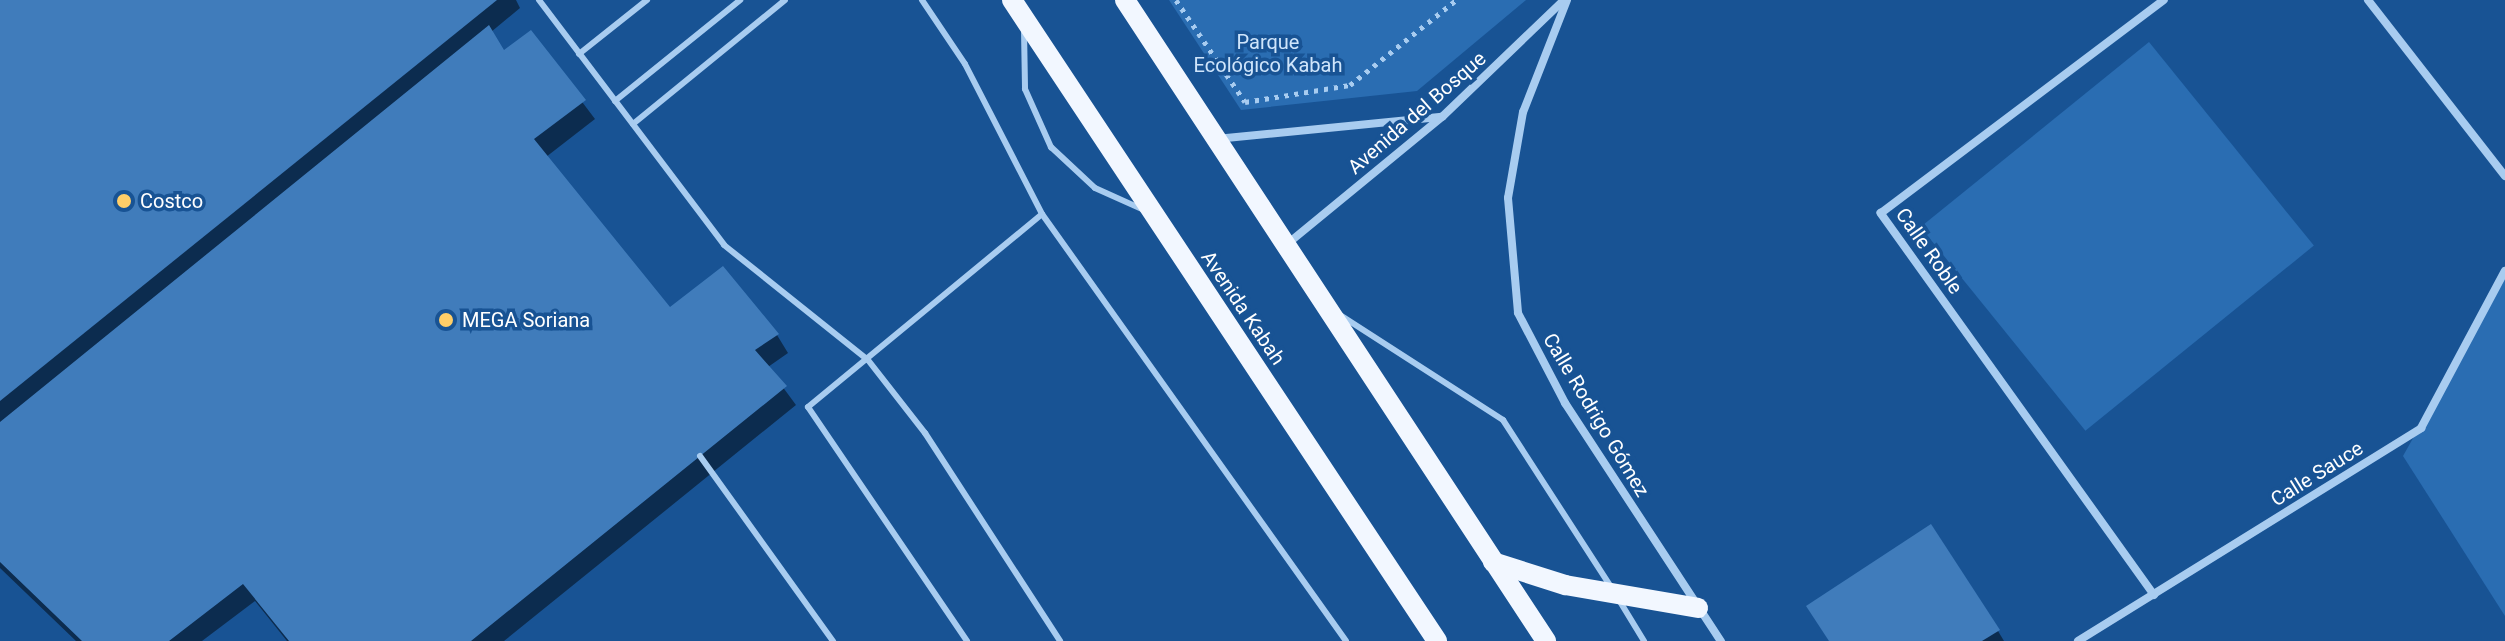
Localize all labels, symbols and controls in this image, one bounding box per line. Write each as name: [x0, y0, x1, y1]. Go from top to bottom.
park label: Parque Ecológico Kabah: [1194, 30, 1342, 77]
street label: Avenida del Bosque: [1343, 47, 1491, 179]
place label: Costco: [140, 189, 203, 213]
marker: Costco: [115, 192, 133, 210]
street label: Calle Roble: [1891, 203, 1967, 299]
street label: Avenida Kabah: [1196, 246, 1290, 370]
place label: MEGA Soriana: [462, 308, 590, 332]
marker: MEGA Soriana: [437, 311, 455, 329]
street label: Calle Rodrigo Gómez: [1538, 329, 1654, 501]
street label: Calle Sauce: [2267, 436, 2367, 512]

